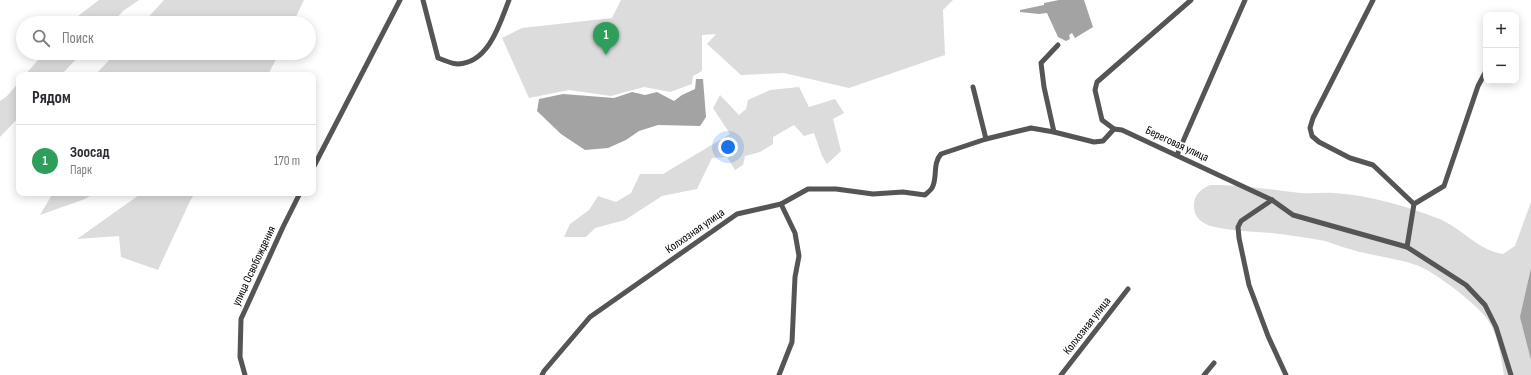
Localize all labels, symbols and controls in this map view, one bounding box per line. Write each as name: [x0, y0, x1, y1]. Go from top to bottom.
map controls: [1483, 12, 1519, 84]
button: +: [1483, 12, 1519, 48]
search box: [16, 16, 316, 60]
pin: 1: [593, 22, 619, 55]
icon: search: [30, 27, 52, 49]
text: Поиск: [62, 29, 94, 48]
button: −: [1483, 48, 1519, 84]
text: Рядом: [32, 88, 71, 108]
street label: Береговая улица: [1143, 123, 1211, 165]
your location: [718, 137, 738, 157]
text: Зоосад: [70, 143, 109, 162]
text: 1: [42, 153, 48, 169]
text: 170 m: [274, 153, 300, 169]
text: Парк: [70, 162, 92, 178]
street label: Колхозная улица: [662, 205, 728, 257]
street label: улица Освобождения: [229, 223, 279, 309]
street label: Колхозная улица: [1060, 294, 1114, 358]

